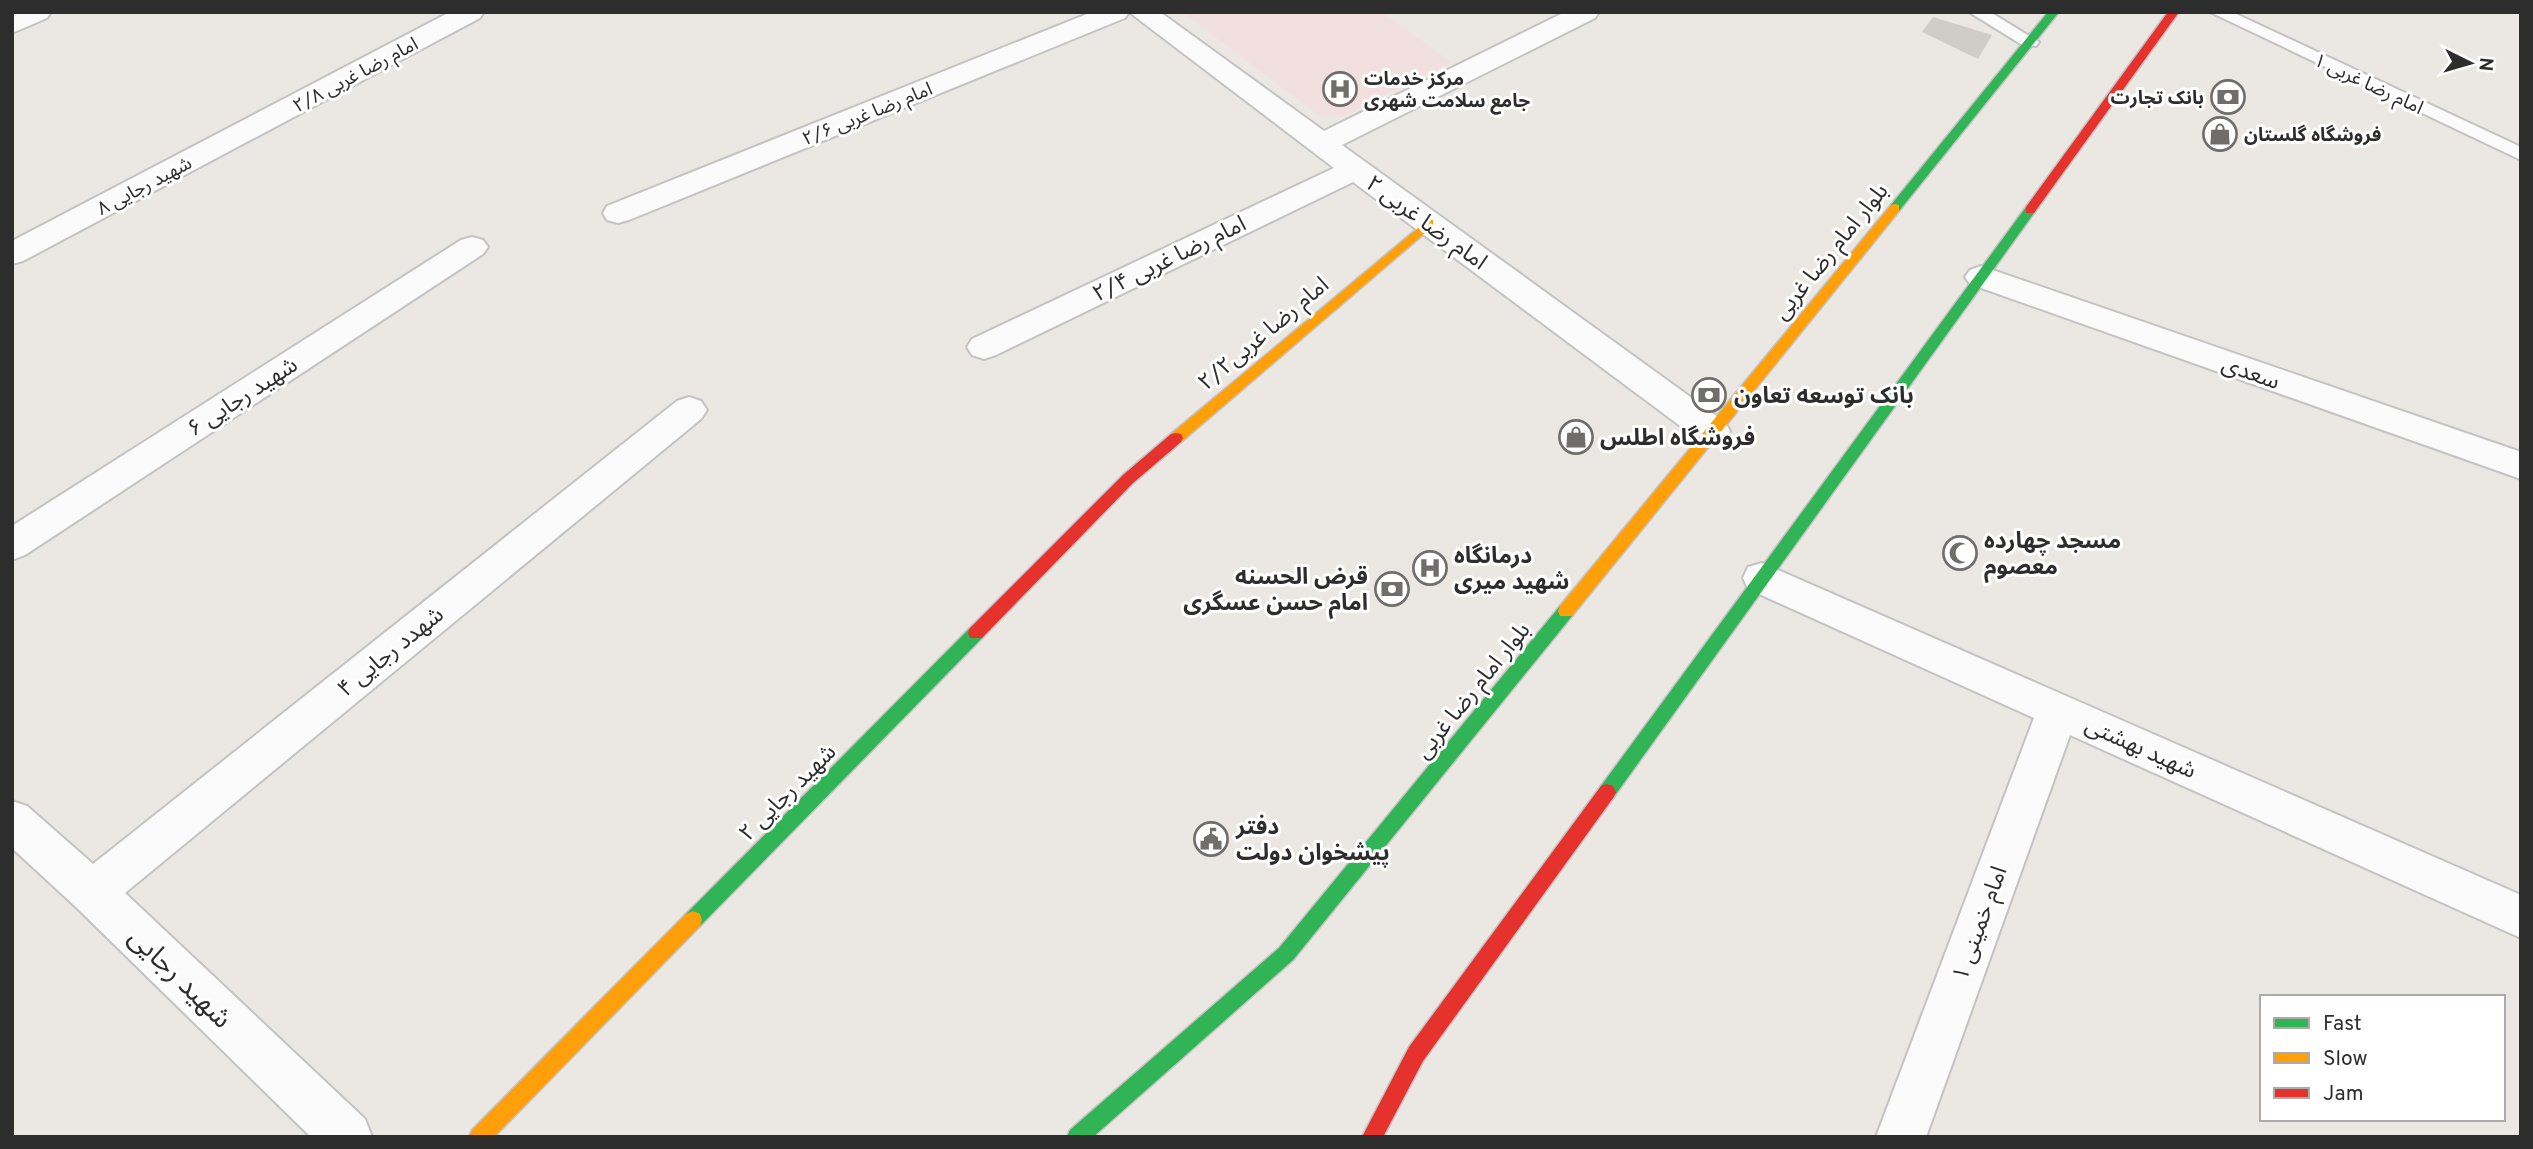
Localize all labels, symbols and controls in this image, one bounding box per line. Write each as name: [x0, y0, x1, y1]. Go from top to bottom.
north arrow: [2435, 28, 2505, 98]
street label: امام رضا غربی ۲/۸: [289, 33, 423, 120]
street label: امام رضا غربی ۱: [2309, 49, 2427, 122]
text: N: [2472, 56, 2497, 72]
place label: مرکز خدمات جامع سلامت شهری: [1364, 68, 1530, 115]
hospital icon: مرکز خدمات جامع سلامت شهری: [1321, 70, 1359, 108]
street label: امام رضا غربی ۲/۶: [799, 78, 937, 153]
bank icon: بانک تجارت: [2209, 78, 2247, 116]
place label: بانک تجارت: [2111, 87, 2204, 111]
shop icon: فروشگاه گلستان: [2201, 115, 2239, 153]
place label: فروشگاه گلستان: [2244, 124, 2381, 148]
street label: شهید رجایی ۸: [93, 152, 197, 222]
street label: امام رضا غربی ۲: [1359, 170, 1492, 279]
street label: بلوار امام رضا غربی: [1768, 178, 1897, 328]
street label: امام رضا غربی ۲/۴: [1088, 211, 1252, 311]
street label: امام رضا غربی۲/۲: [1193, 272, 1337, 399]
street label: سعدی: [2217, 351, 2283, 398]
street label: شهید رجایی ۶: [183, 352, 304, 445]
bank icon: بانک توسعه تعاون: [1690, 376, 1728, 414]
place label: بانک توسعه تعاون: [1734, 383, 1914, 412]
shop icon: فروشگاه اطلس: [1557, 418, 1595, 456]
place label: فروشگاه اطلس: [1600, 425, 1755, 454]
place label: مسجد چهارده معصوم: [1984, 528, 2121, 584]
mosque icon: مسجد چهارده معصوم: [1941, 534, 1979, 572]
place label: درمانگاه شهید میری: [1454, 543, 1569, 598]
hospital icon: درمانگاه شهید میری: [1411, 549, 1449, 587]
place label: قرض الحسنه امام حسن عسگری: [1183, 564, 1368, 620]
bank icon: قرض الحسنه امام حسن عسگری: [1373, 570, 1411, 608]
street label: شهدد رجایی ۴: [333, 601, 451, 705]
street label: بلوار امام رضا غربی: [1410, 617, 1539, 767]
street label: شهید بهشتی: [2080, 712, 2200, 787]
street label: شهید رجایی ۲: [734, 739, 844, 849]
place label: دفتر پیشخوان دولت: [1235, 814, 1390, 869]
public building icon: دفتر پیشخوان دولت: [1192, 820, 1230, 858]
street label: امام خمینی ۱: [1947, 863, 2016, 985]
street label: شهید رجایی: [119, 921, 238, 1038]
legend: [2260, 995, 2505, 1121]
text: Fast: [2323, 1011, 2362, 1038]
text: Slow: [2323, 1046, 2368, 1073]
text: Jam: [2323, 1081, 2364, 1108]

